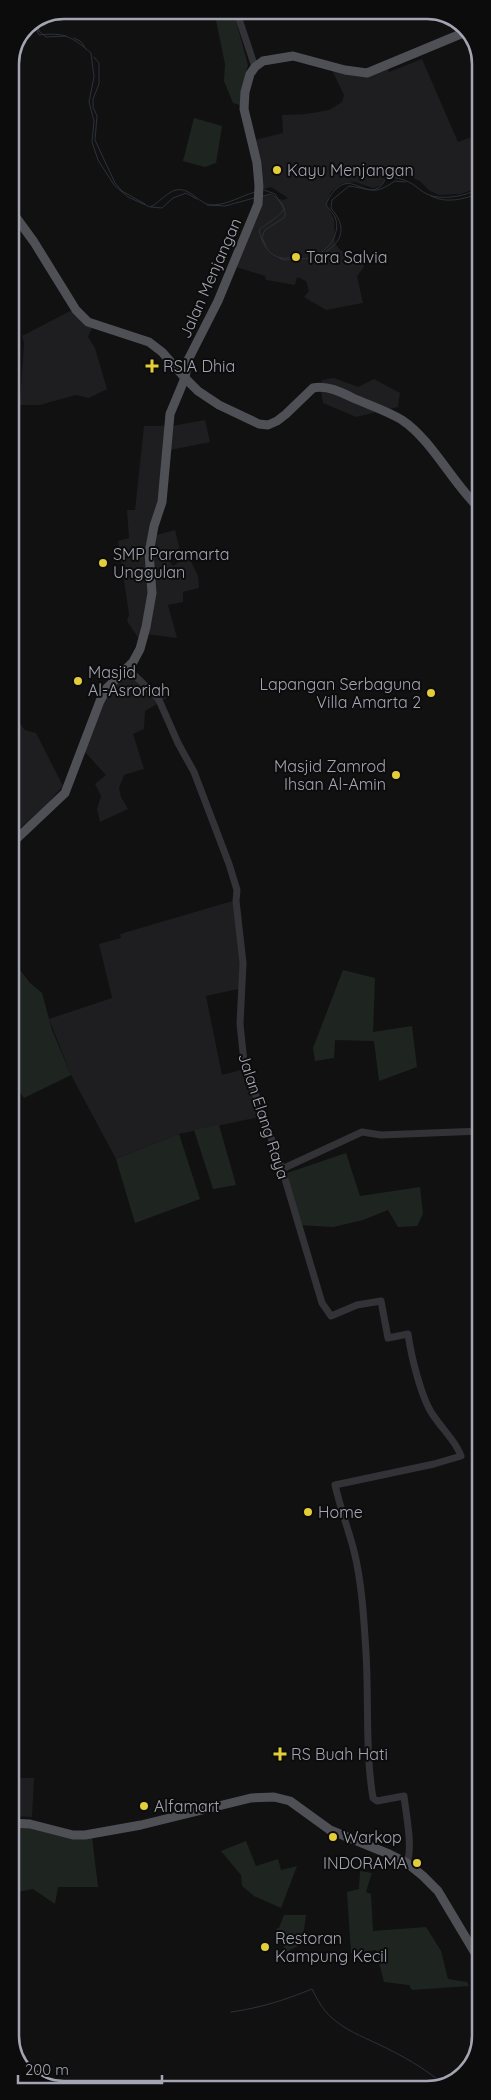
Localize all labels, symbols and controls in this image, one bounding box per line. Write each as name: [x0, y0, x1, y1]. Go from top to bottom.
place label: Kayu Menjangan: [287, 160, 414, 180]
marker: Kayu Menjangan: [271, 164, 283, 176]
street label: Jalan Menjangan: [175, 215, 245, 341]
place label: Tara Salvia: [306, 247, 387, 267]
marker: Tara Salvia: [290, 251, 302, 263]
place label: RSIA Dhia: [163, 356, 235, 376]
marker: RSIA Dhia: [145, 359, 159, 373]
place label: SMP Paramarta Unggulan: [113, 544, 230, 582]
marker: SMP Paramarta Unggulan: [97, 557, 109, 569]
place label: Masjid Al-Asroriah: [88, 662, 170, 700]
place label: Lapangan Serbaguna Villa Amarta 2: [259, 674, 421, 712]
marker: Masjid Al-Asroriah: [72, 675, 84, 687]
marker: Lapangan Serbaguna Villa Amarta 2: [425, 687, 437, 699]
place label: Masjid Zamrod Ihsan Al-Amin: [274, 756, 386, 794]
marker: Masjid Zamrod Ihsan Al-Amin: [390, 769, 402, 781]
street label: Jalan Elang Raya: [234, 1051, 294, 1181]
place label: Home: [318, 1502, 363, 1522]
marker: Home: [302, 1506, 314, 1518]
place label: RS Buah Hati: [291, 1744, 388, 1764]
marker: RS Buah Hati: [273, 1747, 287, 1761]
place label: Alfamart: [154, 1796, 219, 1816]
marker: Alfamart: [138, 1800, 150, 1812]
place label: Warkop: [343, 1827, 402, 1847]
marker: Warkop: [327, 1831, 339, 1843]
place label: INDORAMA: [323, 1853, 407, 1873]
marker: INDORAMA: [411, 1857, 423, 1869]
place label: Restoran Kampung Kecil: [275, 1928, 387, 1966]
marker: Restoran Kampung Kecil: [259, 1941, 271, 1953]
scale bar: [18, 2052, 161, 2084]
text: 200 m: [25, 2060, 69, 2079]

